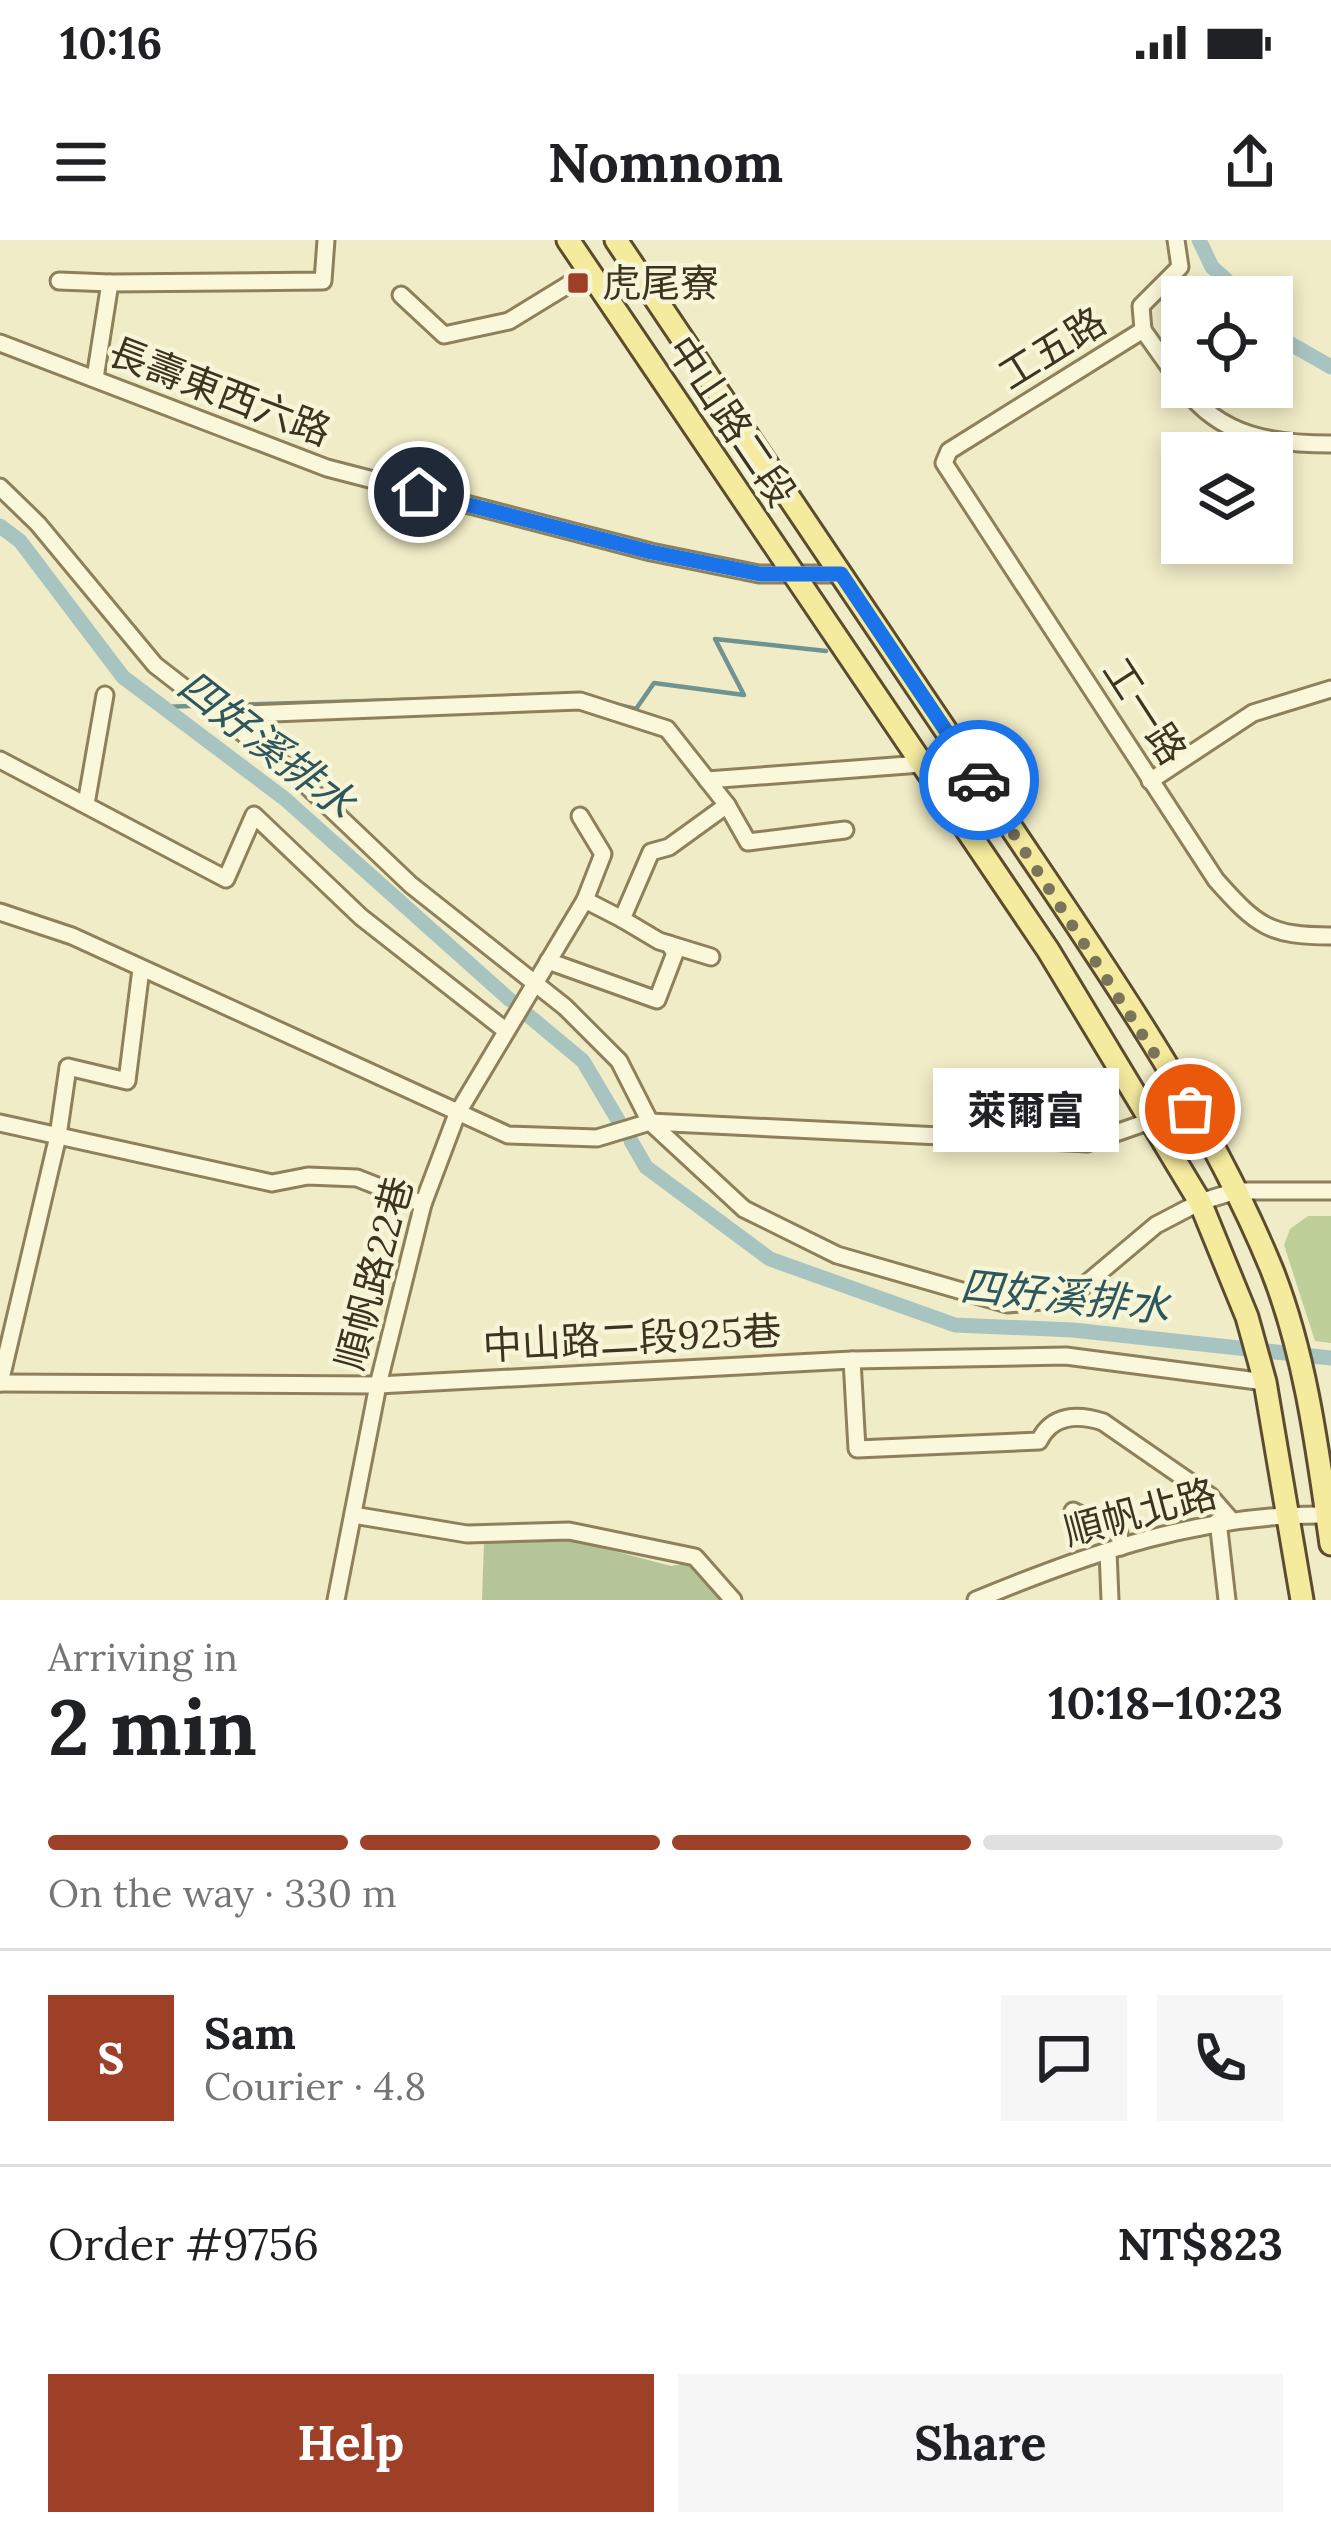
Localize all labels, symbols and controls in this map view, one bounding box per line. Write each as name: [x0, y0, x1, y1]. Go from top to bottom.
text: 10:16: [60, 14, 162, 71]
text: Nomnom: [548, 128, 783, 197]
icon: menu: [48, 129, 114, 195]
icon: share: [1217, 129, 1283, 195]
place label: 虎尾寮: [602, 258, 719, 308]
marker: 虎尾寮: [565, 270, 591, 296]
map controls: [1161, 276, 1293, 564]
button: locate: [1161, 276, 1293, 408]
street label: 工五路: [989, 296, 1115, 400]
street label: 長壽東西六路: [102, 326, 338, 456]
street label: 中山路二段: [657, 326, 807, 516]
button: layers: [1161, 432, 1293, 564]
pin: [368, 441, 470, 543]
icon: home: [386, 459, 452, 525]
street label: 工一路: [1092, 648, 1198, 774]
water label: 四好溪排水: [168, 658, 368, 831]
courier: [919, 720, 1039, 840]
icon: car: [946, 747, 1012, 813]
pin: [1139, 1058, 1241, 1160]
callout: 萊爾富: [932, 1067, 1118, 1151]
icon: bag: [1157, 1076, 1223, 1142]
text: 萊爾富: [967, 1085, 1085, 1135]
street label: 順帆路22巷: [324, 1171, 424, 1375]
water label: 四好溪排水: [958, 1258, 1174, 1334]
street label: 中山路二段925巷: [482, 1305, 782, 1371]
street label: 順帆北路: [1058, 1468, 1222, 1556]
text: Arriving in: [48, 1632, 238, 1682]
text: 10:18–10:23: [1048, 1674, 1283, 1731]
text: 2 min: [48, 1677, 257, 1776]
text: On the way · 330 m: [48, 1868, 397, 1918]
button: chat: [1001, 1995, 1127, 2121]
button: phone: [1157, 1995, 1283, 2121]
text: Sam: [204, 2004, 296, 2061]
text: S: [98, 2029, 124, 2086]
text: Courier · 4.8: [204, 2061, 426, 2111]
text: Order #9756: [48, 2215, 319, 2272]
text: NT$823: [1118, 2215, 1283, 2272]
button: Help: [48, 2374, 654, 2512]
button: Share: [678, 2374, 1283, 2512]

